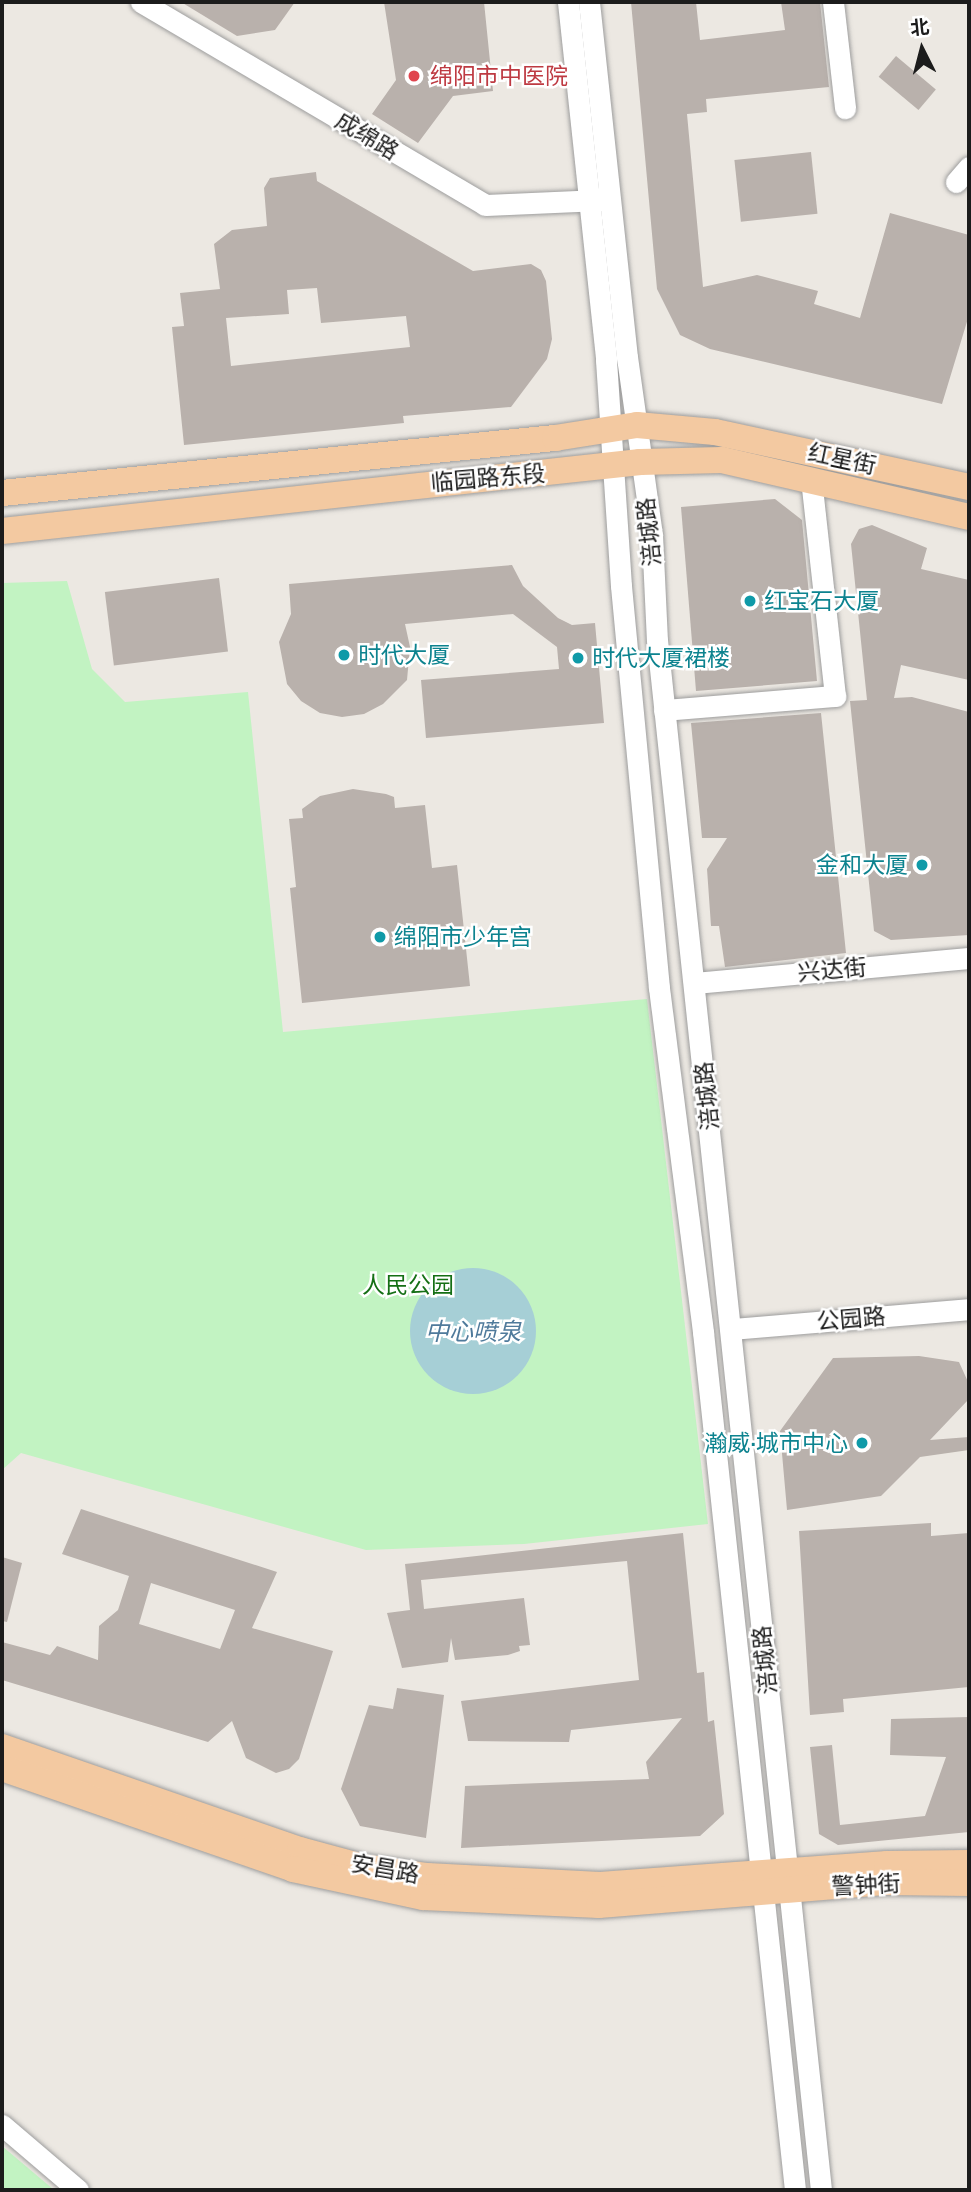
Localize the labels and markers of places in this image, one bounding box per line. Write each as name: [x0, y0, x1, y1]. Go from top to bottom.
place label: 绵阳市中医院: [430, 62, 568, 90]
marker: 绵阳市中医院: [404, 66, 424, 86]
place label: 红宝石大厦: [764, 587, 879, 615]
marker: 红宝石大厦: [742, 593, 758, 609]
place label: 时代大厦: [358, 641, 450, 669]
place label: 时代大厦裙楼: [592, 644, 730, 672]
marker: 时代大厦: [336, 647, 352, 663]
marker: 时代大厦裙楼: [570, 650, 586, 666]
place label: 金和大厦: [816, 851, 908, 879]
marker: 金和大厦: [914, 857, 930, 873]
place label: 绵阳市少年宫: [394, 923, 532, 951]
marker: 绵阳市少年宫: [372, 929, 388, 945]
place label: 瀚威·城市中心: [705, 1429, 848, 1457]
marker: 瀚威·城市中心: [854, 1435, 870, 1451]

